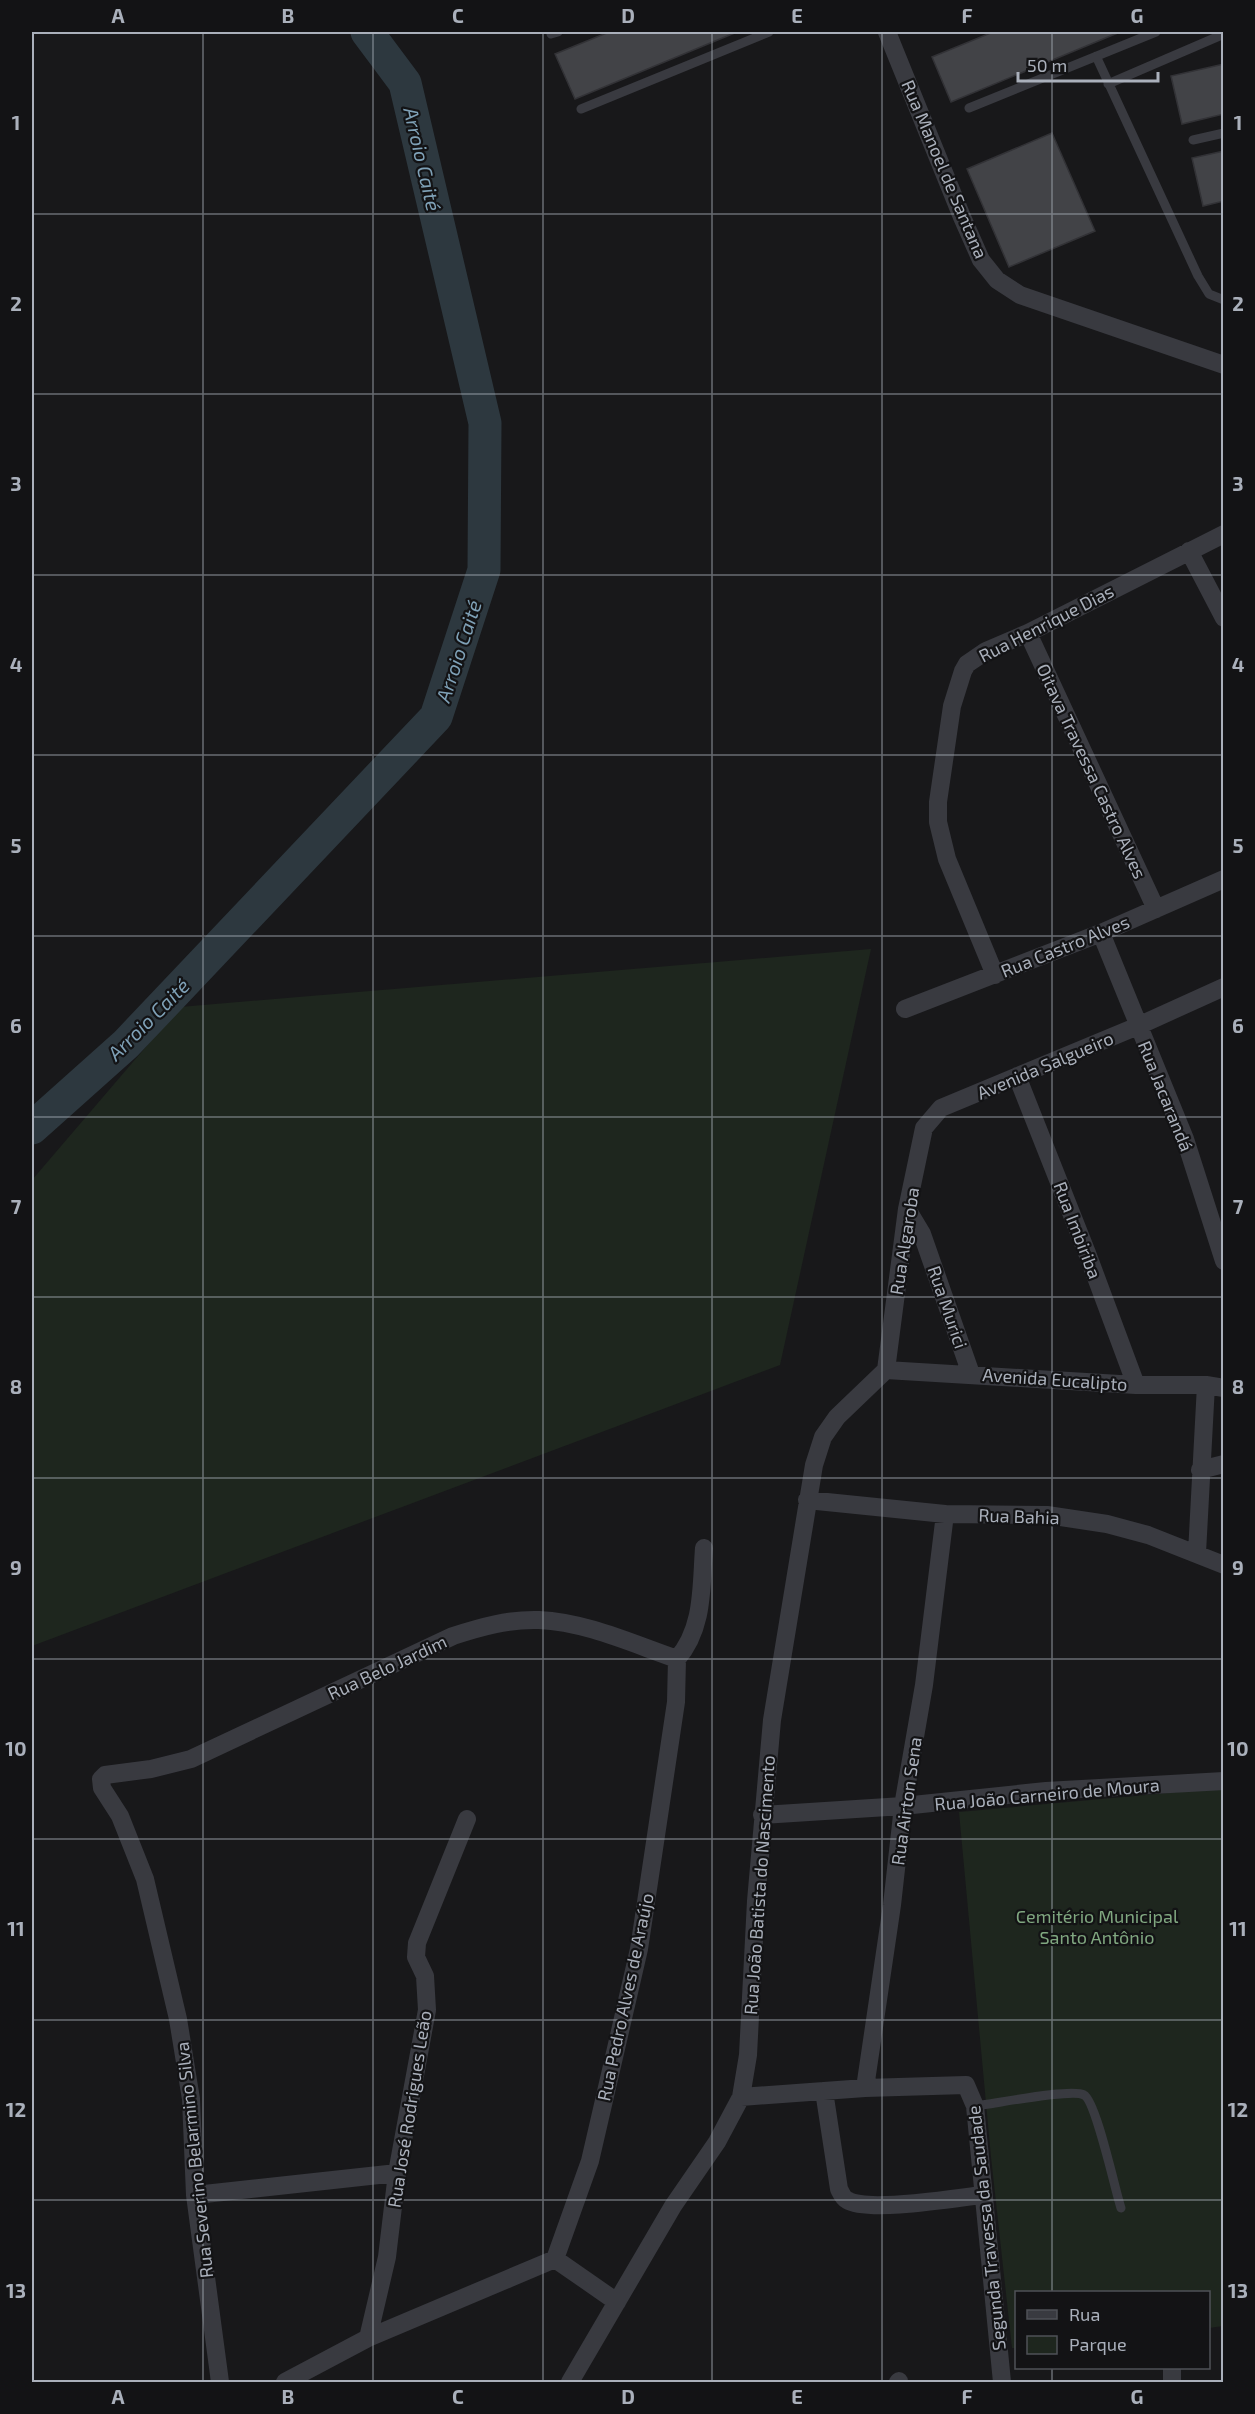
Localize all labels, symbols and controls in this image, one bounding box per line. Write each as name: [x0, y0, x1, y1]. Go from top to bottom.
text: A: [111, 3, 125, 27]
text: B: [282, 3, 294, 27]
text: C: [452, 3, 464, 27]
text: D: [621, 3, 635, 27]
text: E: [791, 3, 803, 27]
text: F: [961, 3, 973, 27]
text: G: [1131, 3, 1143, 27]
scale bar: [1018, 45, 1158, 83]
text: 50 m: [1027, 54, 1067, 76]
street label: Rua Manoel de Santana: [897, 76, 993, 262]
water label: Arroio Caité: [399, 104, 447, 214]
text: 1: [12, 110, 20, 134]
text: 1: [1234, 110, 1242, 134]
text: 2: [10, 291, 22, 315]
text: 2: [1232, 291, 1244, 315]
text: 3: [10, 471, 22, 495]
text: 3: [1232, 471, 1244, 495]
street label: Rua Henrique Dias: [975, 579, 1117, 667]
water label: Arroio Caité: [430, 597, 486, 706]
text: 4: [10, 652, 23, 676]
text: 4: [1232, 652, 1245, 676]
street label: Oitava Travessa Castro Alves: [1032, 660, 1152, 882]
text: 5: [10, 833, 22, 857]
text: 5: [1232, 833, 1244, 857]
street label: Rua Castro Alves: [998, 910, 1132, 982]
water label: Arroio Caité: [101, 973, 194, 1066]
text: 6: [10, 1013, 22, 1037]
text: 6: [1232, 1013, 1244, 1037]
street label: Avenida Salgueiro: [973, 1026, 1117, 1104]
street label: Rua Jacarandá: [1134, 1037, 1198, 1155]
street label: Rua Imbiriba: [1049, 1178, 1107, 1282]
street label: Rua Algaroba: [885, 1186, 923, 1296]
text: 7: [11, 1194, 22, 1218]
text: 7: [1233, 1194, 1244, 1218]
street label: Rua Murici: [924, 1263, 972, 1351]
street label: Avenida Eucalipto: [982, 1363, 1128, 1395]
text: 8: [10, 1374, 22, 1398]
text: 8: [1232, 1374, 1244, 1398]
street label: Rua Bahia: [978, 1504, 1060, 1528]
text: 9: [10, 1555, 22, 1579]
text: 9: [1232, 1555, 1244, 1579]
street label: Rua Belo Jardim: [324, 1630, 450, 1704]
street label: Rua Airton Sena: [886, 1735, 926, 1867]
text: 10: [5, 1736, 27, 1760]
text: 10: [1227, 1736, 1249, 1760]
street label: Rua João Batista do Nascimento: [739, 1754, 779, 2016]
street label: Rua João Carneiro de Moura: [934, 1773, 1160, 1815]
street label: Rua Pedro Alves de Araújo: [592, 1891, 658, 2103]
park label: Cemitério Municipal Santo Antônio: [1016, 1905, 1179, 1948]
text: 11: [7, 1916, 25, 1940]
text: 11: [1229, 1916, 1247, 1940]
street label: Rua José Rodrigues Leão: [383, 2009, 435, 2209]
street label: Rua Severino Belarmino Silva: [171, 2041, 217, 2279]
text: 12: [6, 2097, 26, 2121]
text: 12: [1228, 2097, 1248, 2121]
street label: Segunda Travessa da Saudade: [962, 2104, 1010, 2352]
text: 13: [6, 2278, 26, 2302]
text: 13: [1228, 2278, 1248, 2302]
legend: [1015, 2291, 1210, 2369]
text: Rua: [1069, 2303, 1100, 2325]
text: Parque: [1069, 2333, 1127, 2355]
text: A: [111, 2384, 125, 2408]
text: B: [282, 2384, 294, 2408]
text: C: [452, 2384, 464, 2408]
text: D: [621, 2384, 635, 2408]
text: E: [791, 2384, 803, 2408]
text: F: [961, 2384, 973, 2408]
text: G: [1131, 2384, 1143, 2408]

